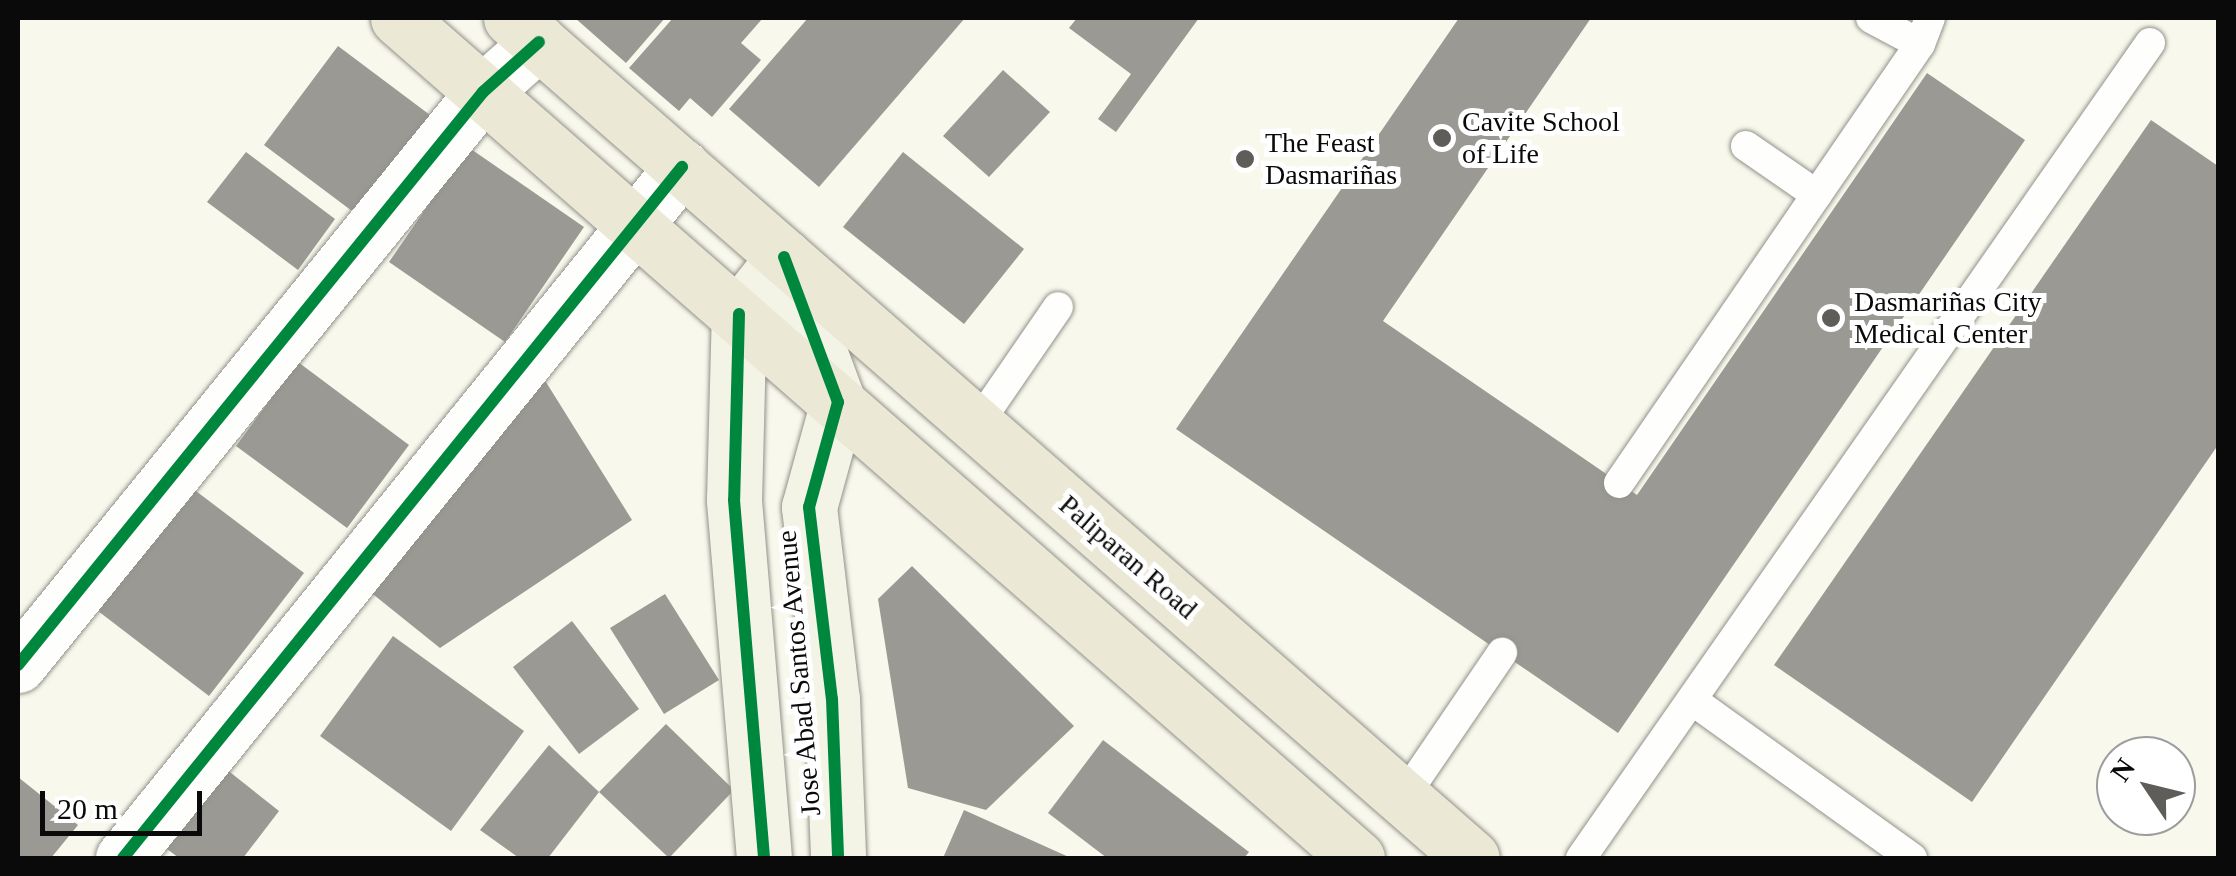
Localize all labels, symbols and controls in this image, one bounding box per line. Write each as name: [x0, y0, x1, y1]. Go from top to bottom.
place label: Cavite School of Life: [1462, 105, 1620, 171]
place label: The Feast Dasmariñas: [1265, 126, 1397, 192]
marker: Cavite School of Life: [1431, 127, 1453, 149]
marker: The Feast Dasmariñas: [1234, 148, 1256, 170]
place label: Dasmariñas City Medical Center: [1854, 285, 2041, 351]
marker: Dasmariñas City Medical Center: [1818, 305, 1844, 331]
street label: Paliparan Road: [1052, 488, 1204, 626]
street label: Jose Abad Santos Avenue: [770, 527, 828, 819]
north arrow: [2096, 736, 2196, 836]
text: N: [2104, 752, 2141, 787]
scale bar: [45, 771, 208, 833]
text: 20 m: [57, 792, 118, 825]

